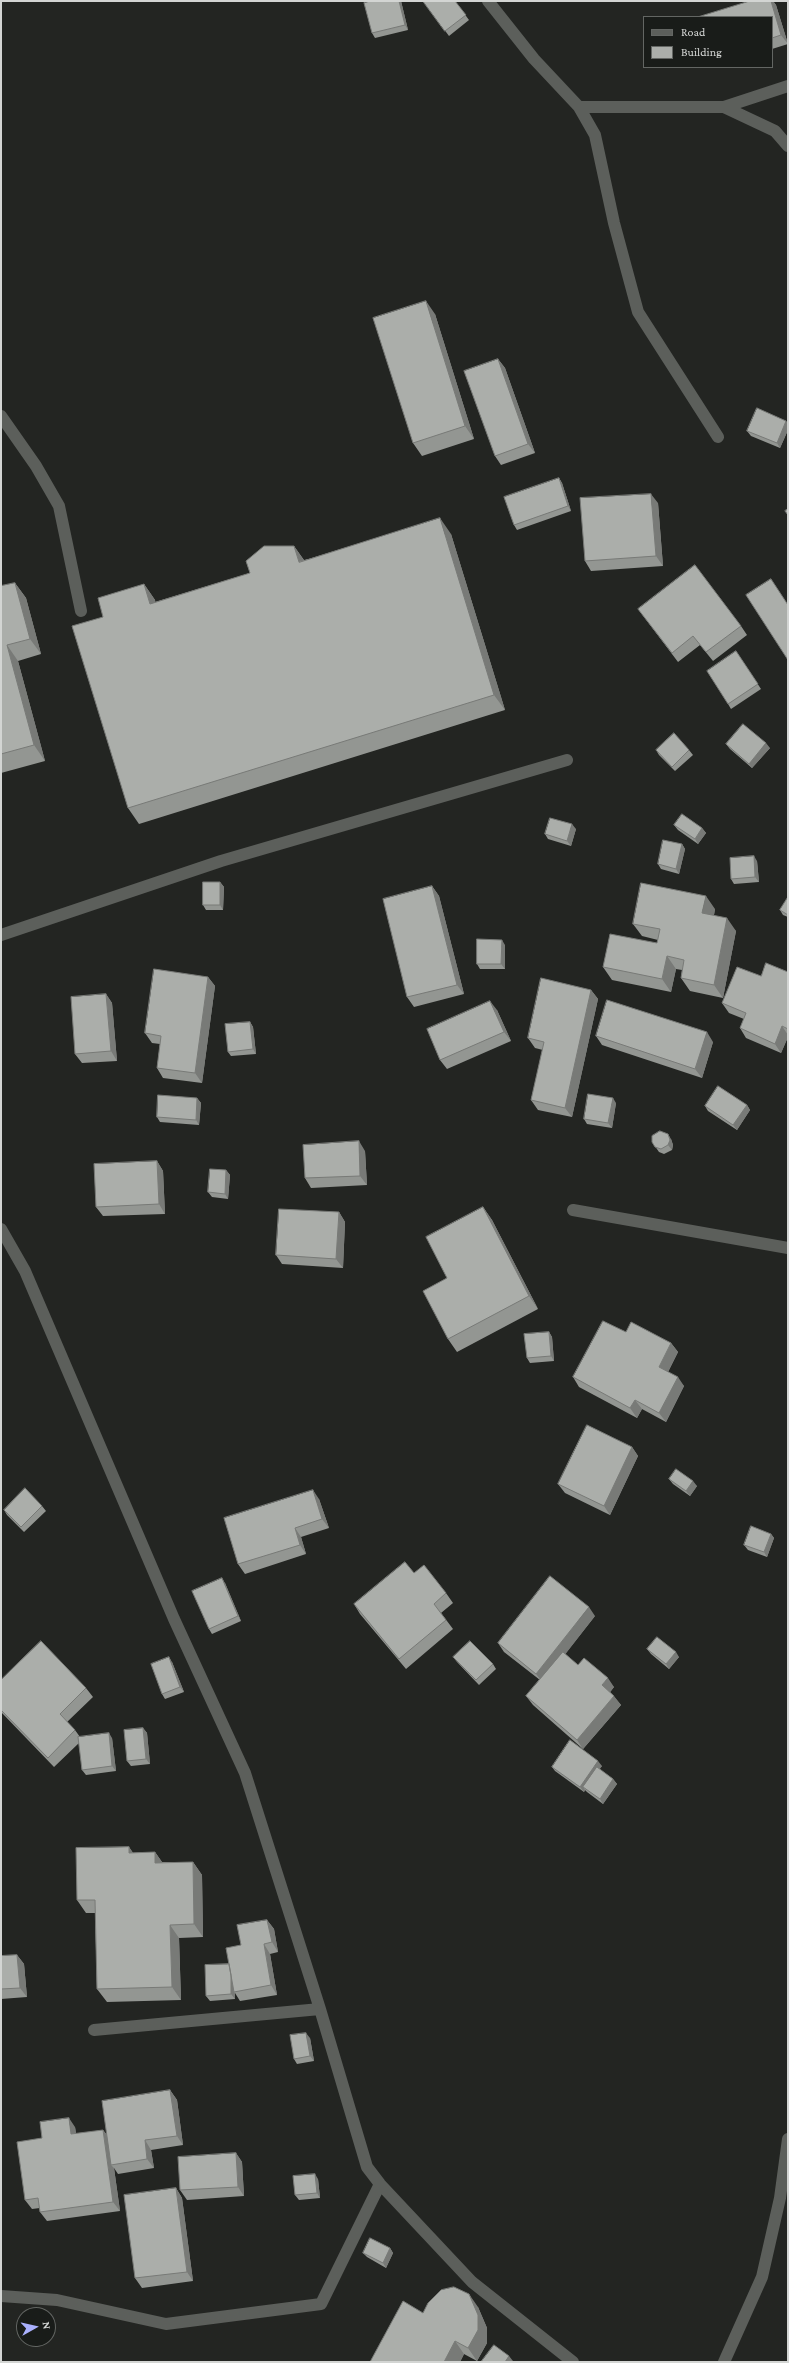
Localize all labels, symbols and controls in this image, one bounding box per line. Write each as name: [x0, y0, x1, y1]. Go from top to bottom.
legend: [643, 16, 773, 68]
text: Road: [681, 25, 705, 39]
text: Building: [681, 45, 722, 59]
north arrow: [16, 2307, 56, 2347]
text: N: [40, 2321, 53, 2330]

